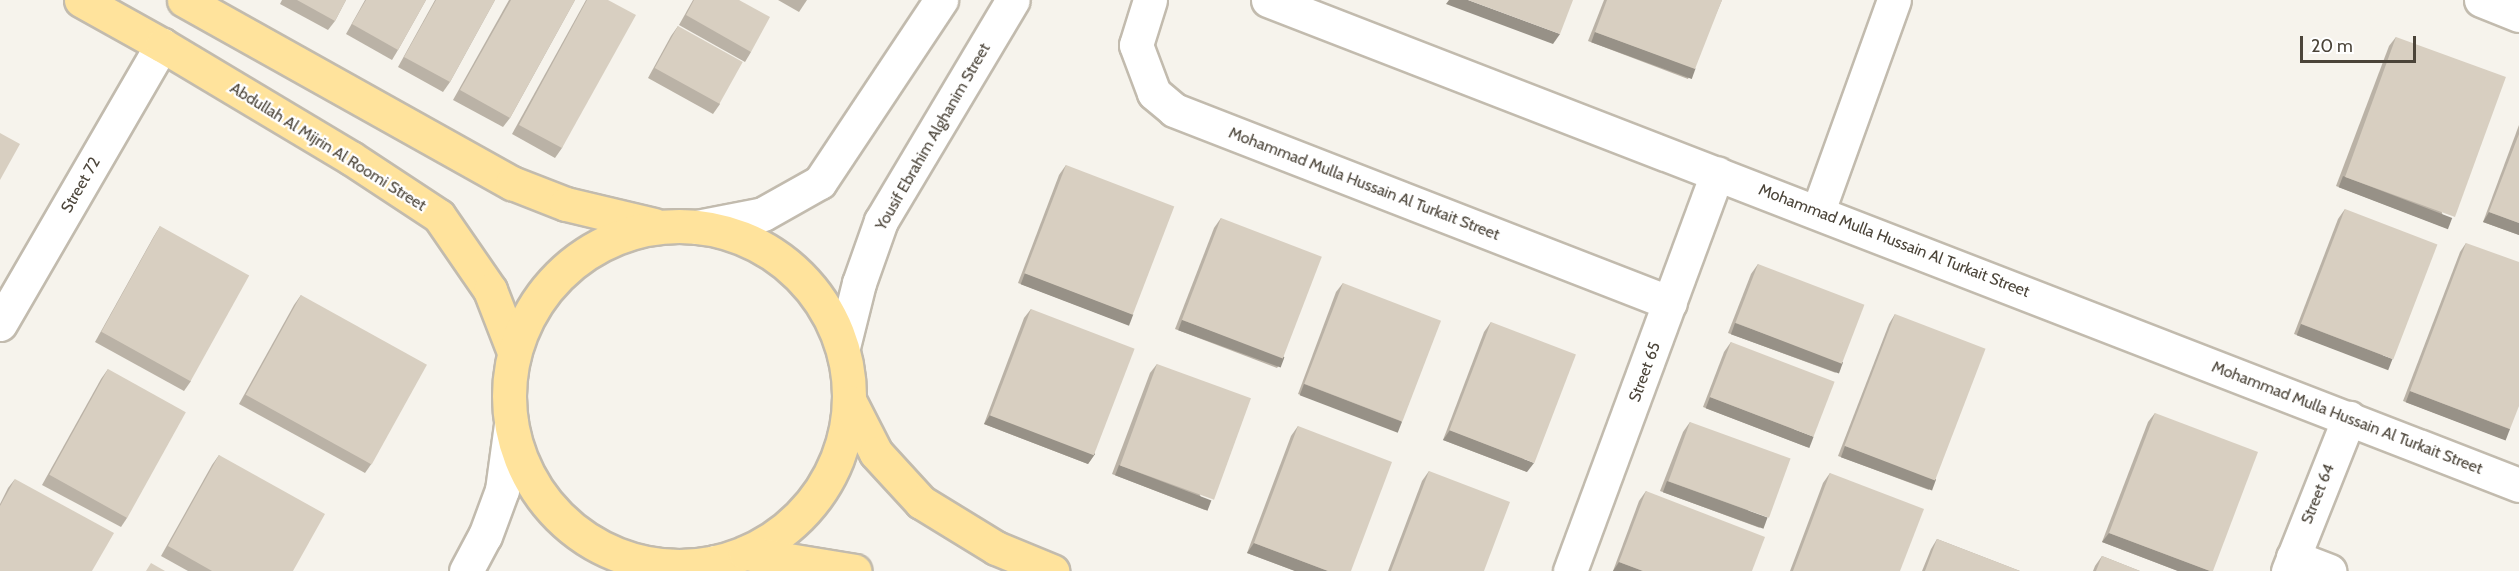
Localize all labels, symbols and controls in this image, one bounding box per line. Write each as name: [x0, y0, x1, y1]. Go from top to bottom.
scale bar: [2303, 24, 2418, 62]
text: 20 m: [2311, 35, 2353, 57]
street label: Yousif Ebrahim Alghanim Street: [871, 40, 995, 234]
street label: Abdullah Al Mijrin Al Roomi Street: [226, 79, 430, 215]
street label: Mohammad Mulla Hussain Al Turkait Street: [1226, 123, 1502, 245]
street label: Street 72: [57, 154, 105, 216]
street label: Mohammad Mulla Hussain Al Turkait Street: [1756, 180, 2032, 302]
street label: Street 65: [1625, 339, 1665, 405]
street label: Mohammad Mulla Hussain Al Turkait Street: [2209, 357, 2485, 479]
street label: Street 64: [2297, 461, 2339, 527]

